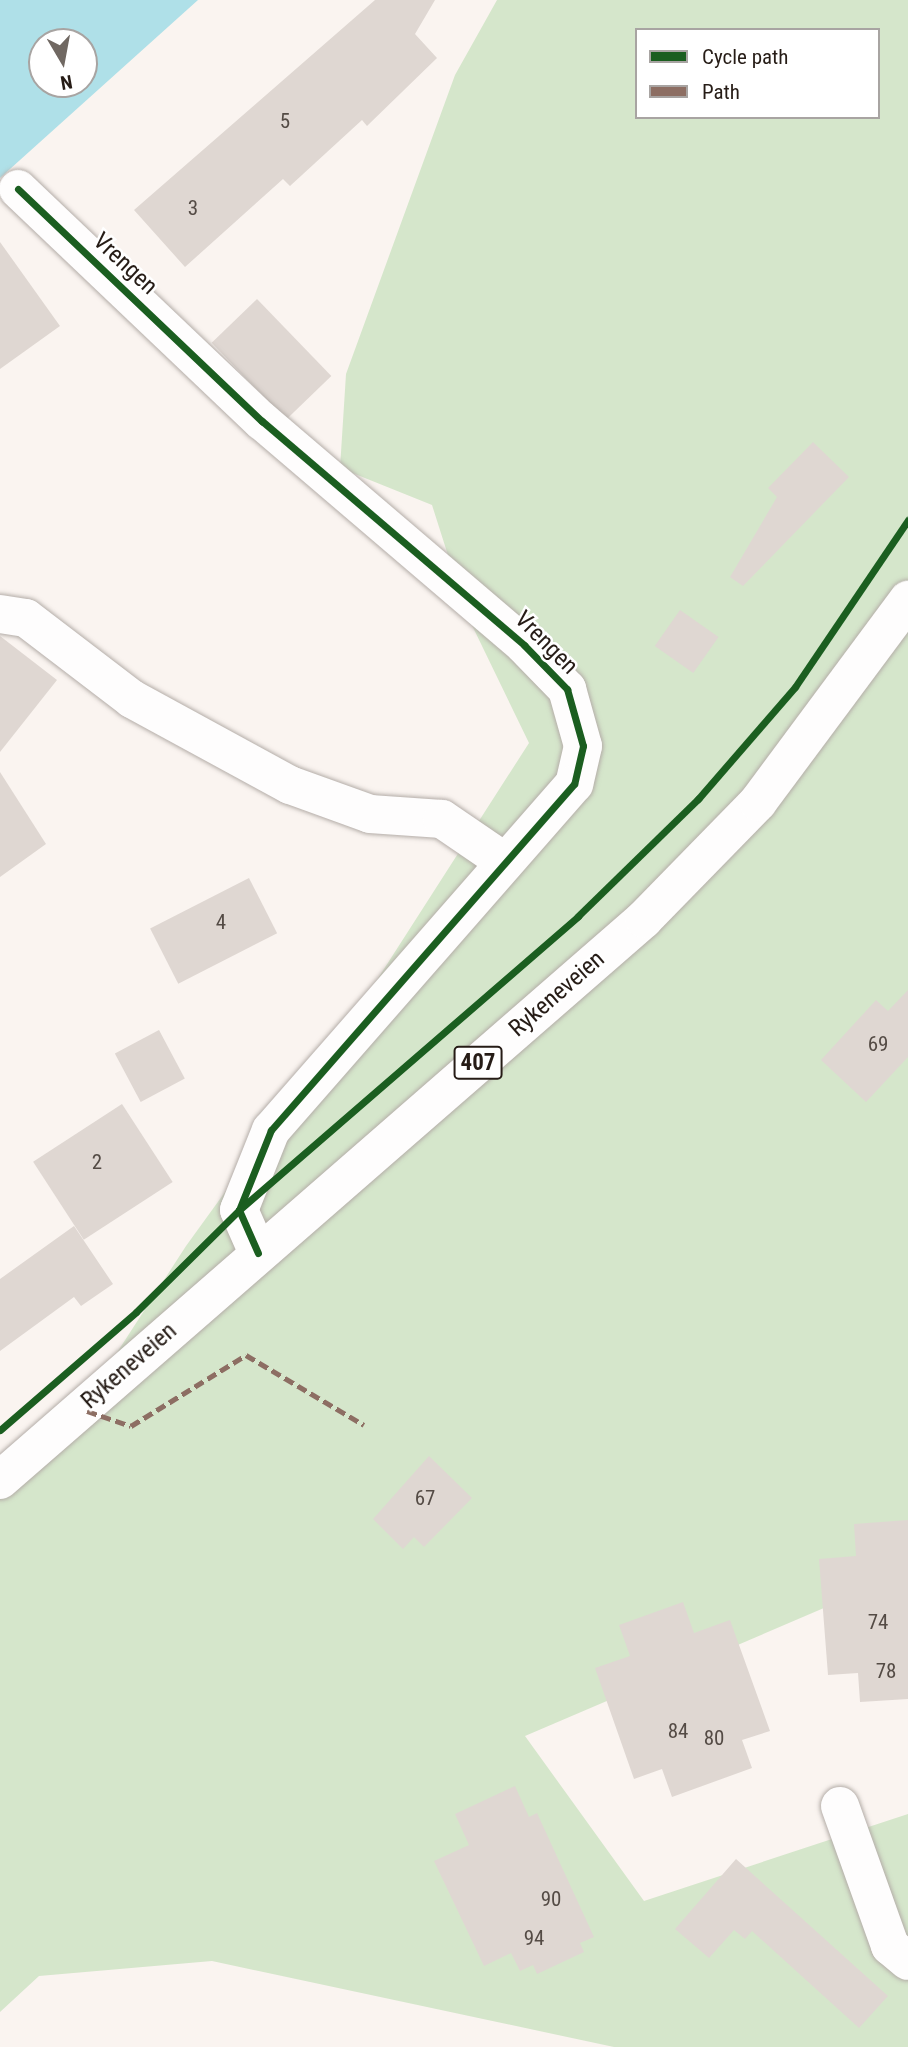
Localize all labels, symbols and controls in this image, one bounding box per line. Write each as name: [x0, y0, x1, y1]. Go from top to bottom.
north arrow: [28, 28, 98, 98]
legend: [635, 28, 880, 119]
text: Cycle path: [702, 45, 788, 69]
text: N: [59, 70, 74, 95]
text: Path: [702, 80, 740, 104]
house number: 5: [280, 108, 290, 134]
house number: 3: [188, 195, 198, 221]
street label: Vrengen: [87, 227, 163, 301]
street label: Vrengen: [508, 605, 584, 681]
house number: 4: [216, 909, 226, 935]
street label: Rykeneveien: [503, 945, 611, 1043]
house number: 69: [868, 1031, 888, 1057]
road number: 407: [454, 1044, 503, 1082]
house number: 2: [92, 1149, 102, 1175]
street label: Rykeneveien: [75, 1317, 183, 1415]
house number: 67: [415, 1485, 435, 1511]
house number: 74: [868, 1609, 888, 1635]
house number: 78: [876, 1658, 896, 1684]
house number: 84: [668, 1718, 688, 1744]
house number: 80: [704, 1725, 724, 1751]
house number: 90: [541, 1886, 561, 1912]
house number: 94: [524, 1925, 544, 1951]

